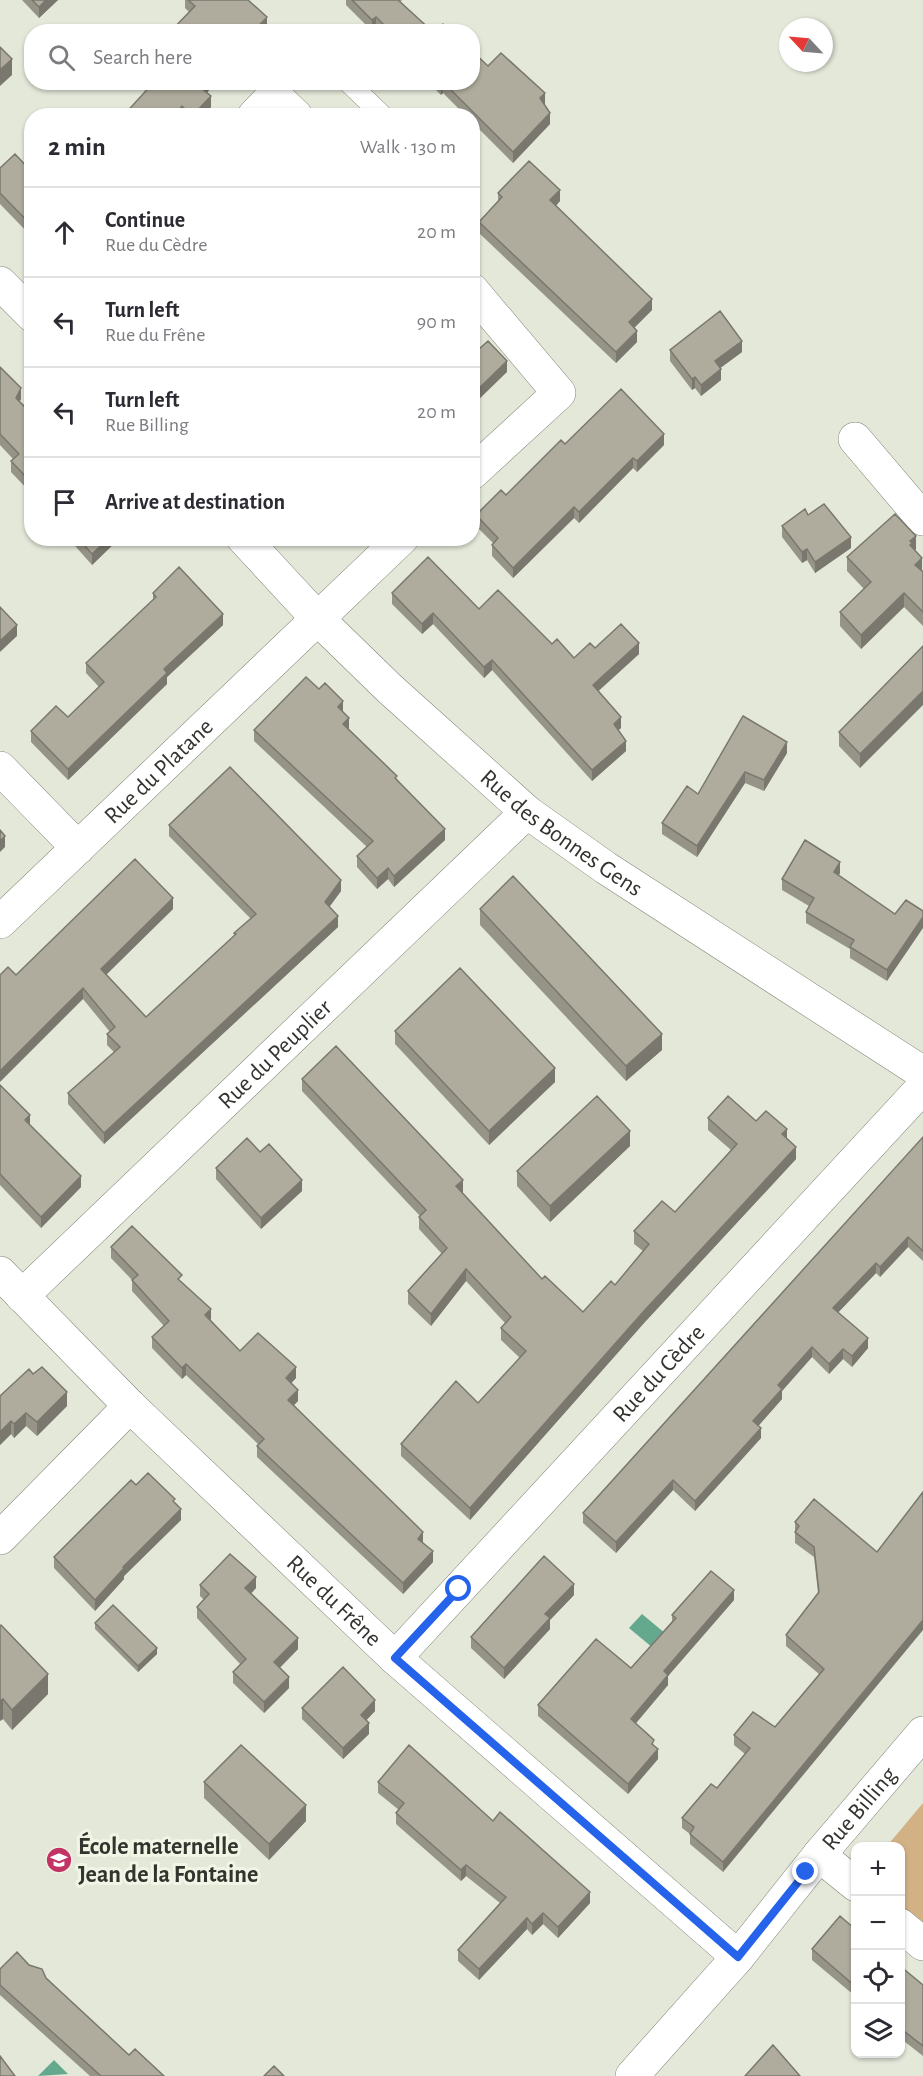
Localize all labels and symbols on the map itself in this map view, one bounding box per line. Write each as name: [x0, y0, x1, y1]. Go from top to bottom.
north arrow: [779, 18, 833, 72]
street label: Rue du Platane: [100, 714, 218, 829]
street label: Rue des Bonnes Gens: [475, 765, 646, 901]
street label: Rue du Peuplier: [214, 995, 337, 1114]
street label: Rue du Cèdre: [609, 1320, 710, 1427]
street label: Rue du Frêne: [282, 1551, 386, 1651]
route start: [445, 1575, 471, 1601]
street label: Rue Billing: [818, 1763, 902, 1855]
place label: École maternelle Jean de la Fontaine: [78, 1831, 258, 1887]
school or university icon: École maternelle Jean de la Fontaine: [44, 1845, 74, 1875]
route end: [792, 1858, 818, 1884]

